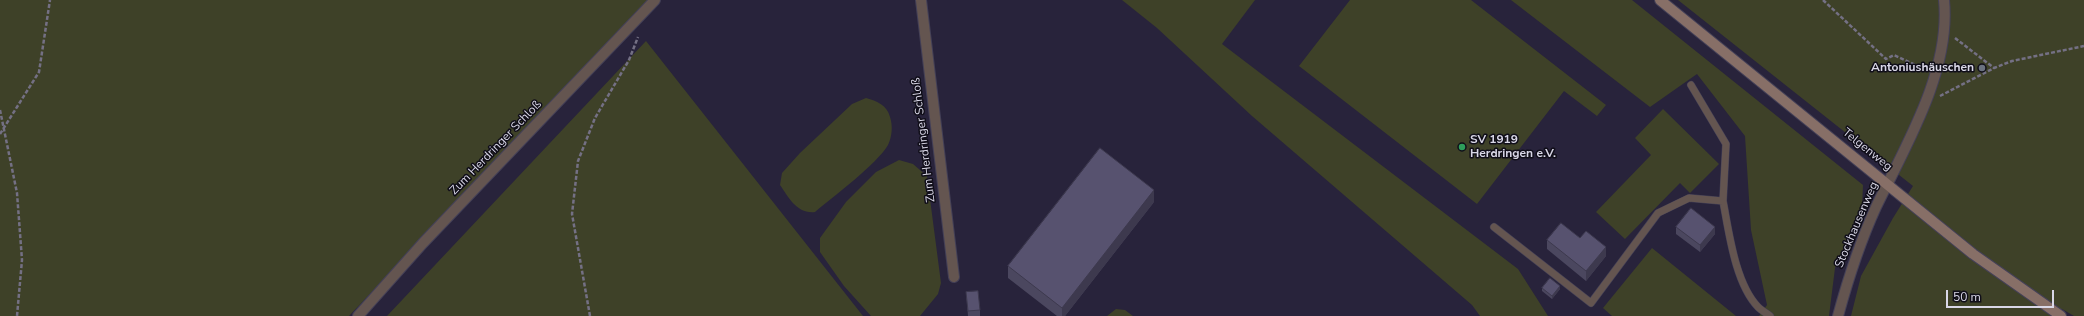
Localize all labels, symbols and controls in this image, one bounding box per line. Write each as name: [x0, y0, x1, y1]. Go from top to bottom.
place label: Antoniushäuschen: [1871, 61, 1974, 75]
marker: Antoniushäuschen: [1977, 63, 1987, 73]
street label: Zum Herdringer Schloß: [909, 77, 939, 203]
street label: Zum Herdringer Schloß: [447, 98, 545, 198]
street label: Telgenweg: [1839, 126, 1895, 174]
place label: SV 1919 Herdringen e.V.: [1470, 133, 1556, 161]
marker: SV 1919 Herdringen e.V.: [1457, 142, 1467, 152]
street label: Stockhausenweg: [1832, 180, 1882, 270]
scale bar: [1948, 282, 2056, 308]
text: 50 m: [1953, 289, 1981, 305]

